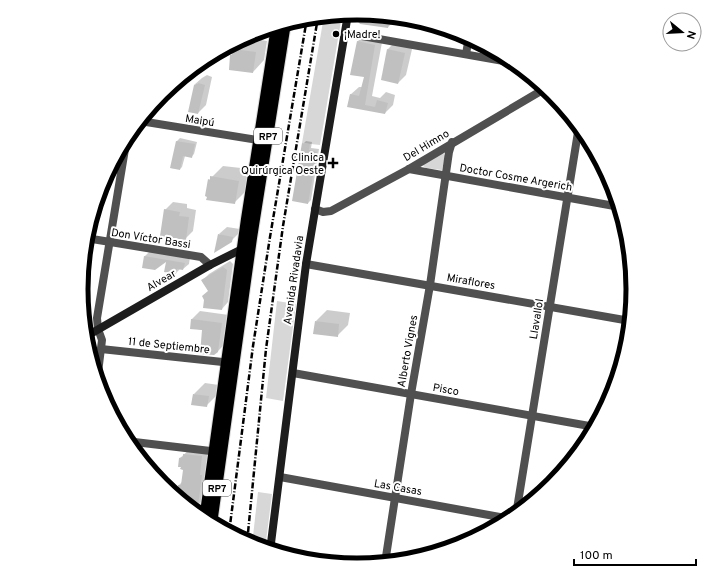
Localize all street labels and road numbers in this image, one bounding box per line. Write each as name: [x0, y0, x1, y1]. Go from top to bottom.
street label: Maipú: [184, 112, 216, 130]
street label: Del Himno: [401, 127, 452, 165]
road number: RP7: [254, 128, 282, 144]
street label: Doctor Cosme Argerich: [458, 161, 573, 195]
street label: Don Víctor Bassi: [110, 226, 192, 252]
street label: Avenida Rivadavia: [281, 235, 307, 326]
street label: Alvear: [144, 266, 179, 295]
street label: Miraflores: [445, 271, 496, 293]
street label: Llavallol: [527, 298, 547, 340]
street label: Alberto Vignes: [395, 314, 421, 388]
street label: 11 de Septiembre: [127, 335, 211, 357]
street label: Pisco: [432, 381, 460, 399]
street label: Las Casas: [373, 477, 423, 499]
road number: RP7: [203, 480, 231, 496]

